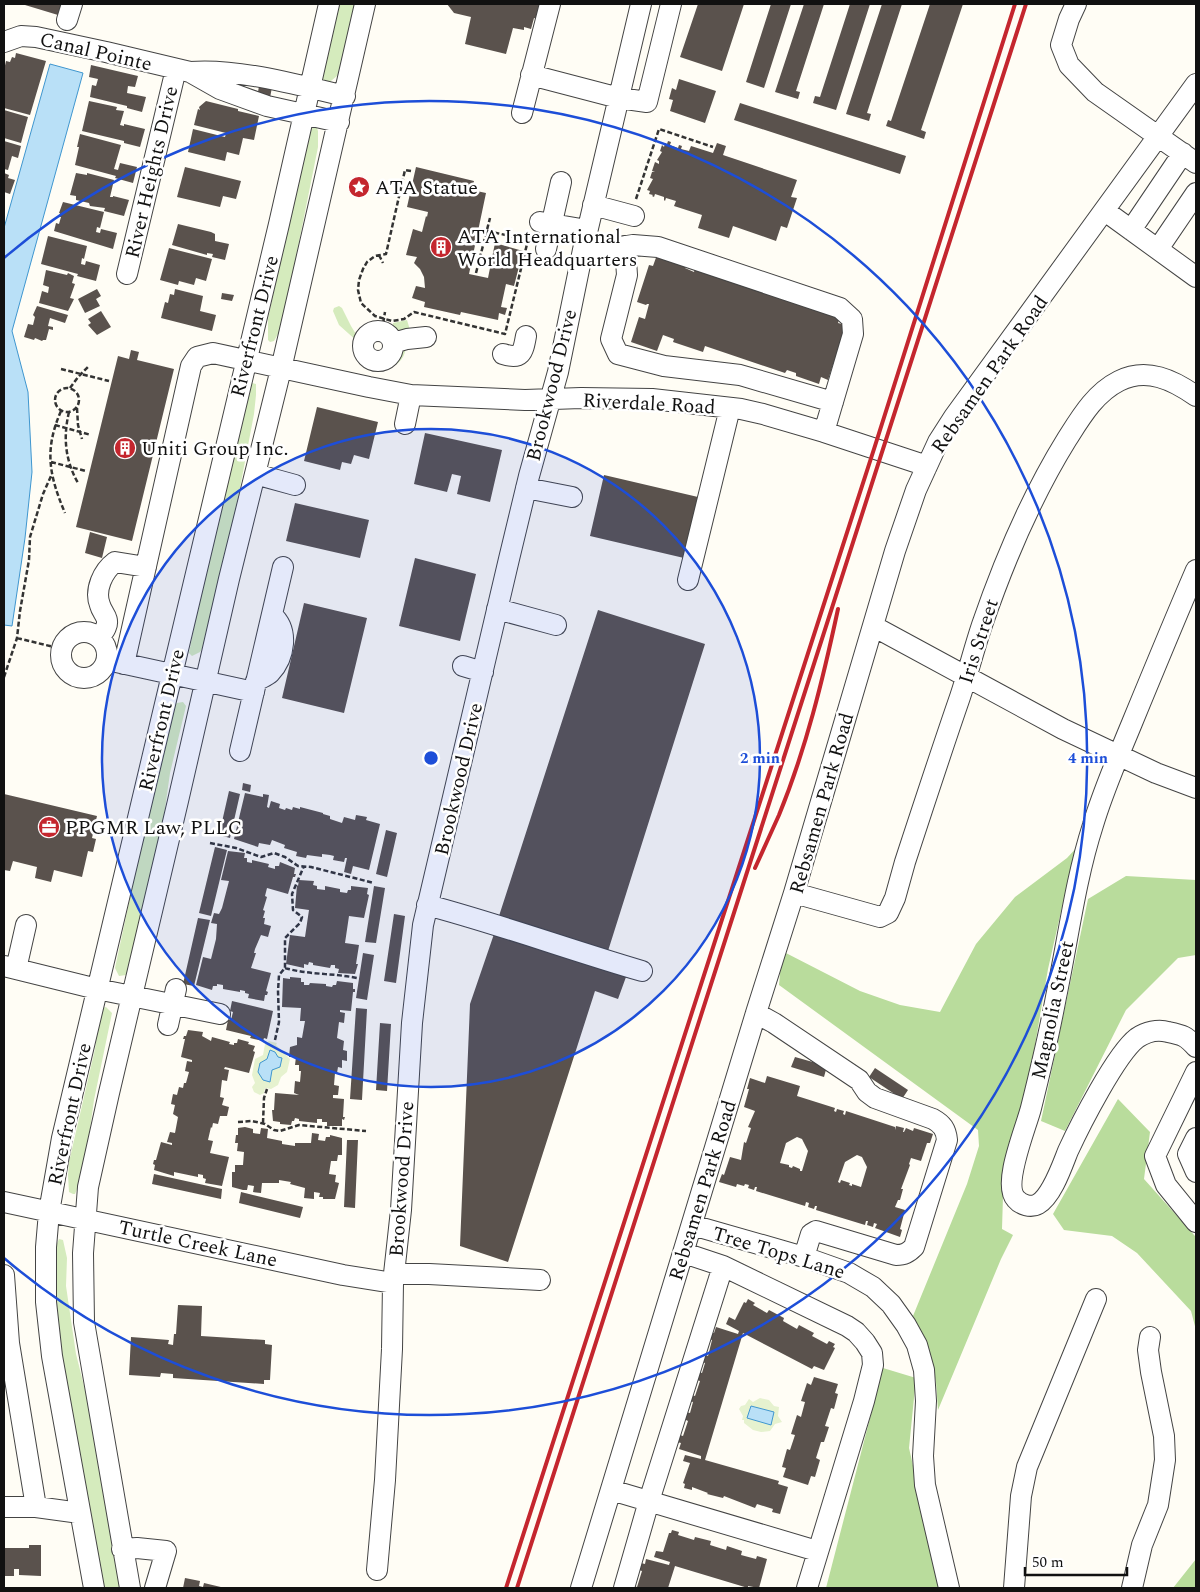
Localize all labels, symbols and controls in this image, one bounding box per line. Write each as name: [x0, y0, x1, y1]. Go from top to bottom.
street label: Canal Pointe: [37, 25, 155, 79]
street label: River Heights Drive: [118, 83, 186, 261]
place label: ATA Statue: [375, 173, 478, 203]
place icon: ATA Statue: [347, 175, 371, 199]
place label: ATA International World Headquarters: [457, 222, 637, 275]
building icon: ATA International World Headquarters: [429, 235, 453, 259]
street label: Riverfront Drive: [223, 252, 287, 400]
street label: Rebsamen Park Road: [924, 289, 1056, 460]
street label: Brookwood Drive: [519, 306, 585, 465]
street label: Riverdale Road: [582, 386, 716, 422]
place label: Uniti Group Inc.: [141, 434, 288, 464]
building icon: Uniti Group Inc.: [113, 436, 137, 460]
street label: Iris Street: [951, 595, 1007, 688]
street label: Riverfront Drive: [131, 646, 193, 794]
street label: Brookwood Drive: [427, 700, 491, 859]
street label: Rebsamen Park Road: [782, 709, 862, 897]
text: 2 min: [740, 747, 780, 770]
text: 4 min: [1068, 747, 1108, 770]
centre of rings: [422, 749, 440, 767]
place label: PPGMR Law, PLLC: [65, 813, 242, 843]
office icon: PPGMR Law, PLLC: [37, 815, 61, 839]
street label: Magnolia Street: [1024, 938, 1082, 1082]
street label: Riverfront Drive: [40, 1040, 100, 1188]
street label: Rebsamen Park Road: [661, 1096, 745, 1284]
street label: Brookwood Drive: [382, 1100, 422, 1258]
street label: Turtle Creek Lane: [116, 1212, 280, 1275]
street label: Tree Tops Lane: [709, 1219, 849, 1287]
scale bar: [1025, 1544, 1128, 1576]
text: 50 m: [1032, 1551, 1064, 1574]

